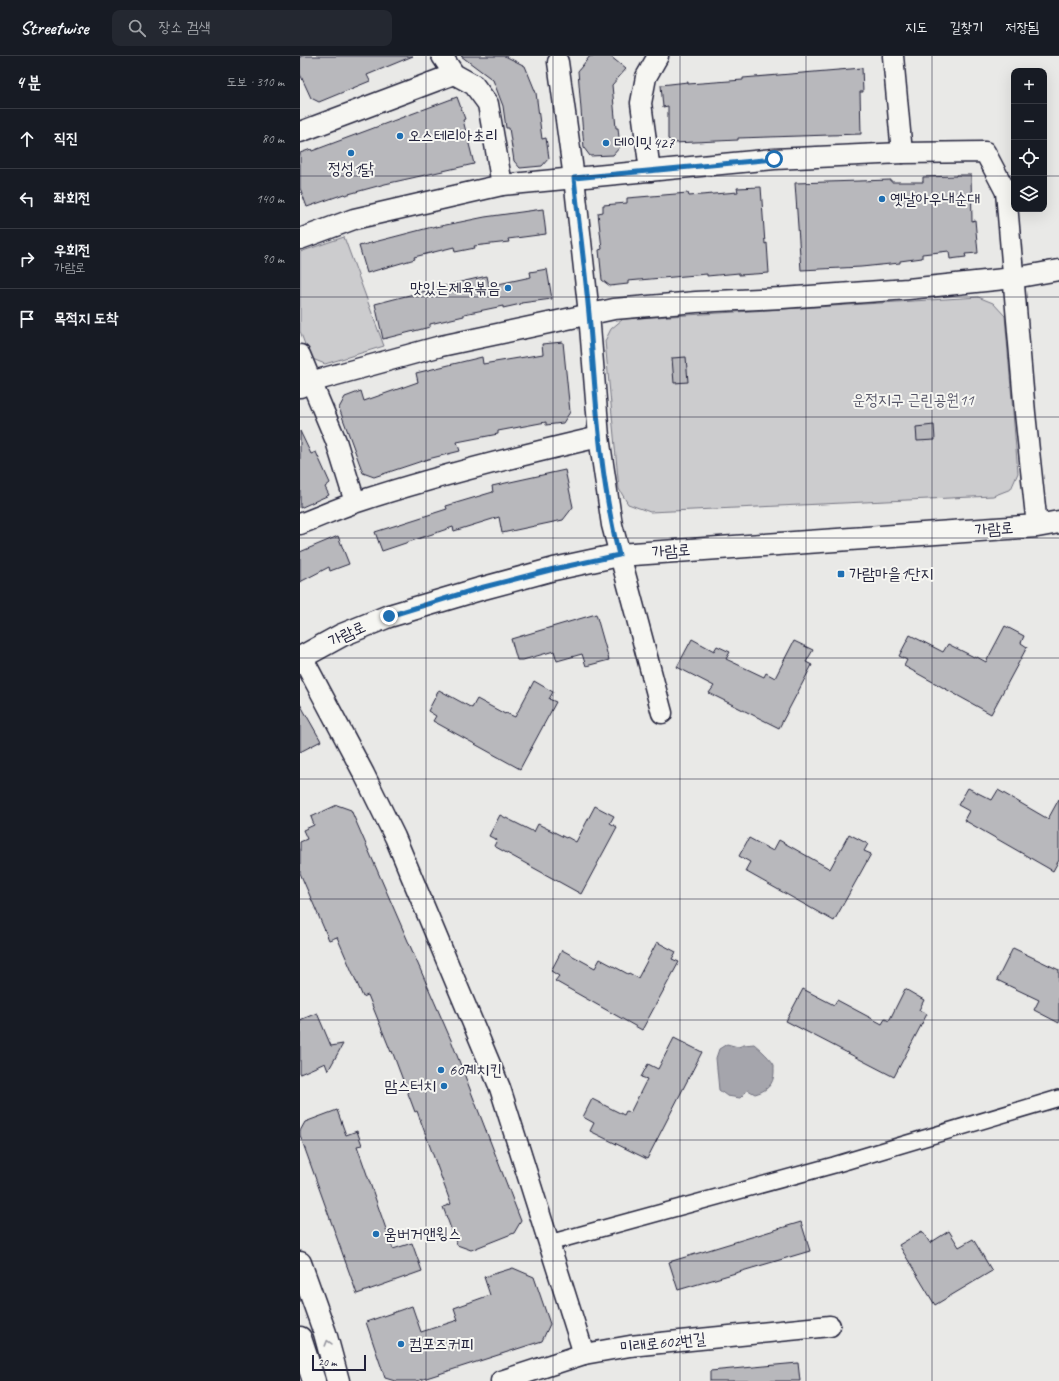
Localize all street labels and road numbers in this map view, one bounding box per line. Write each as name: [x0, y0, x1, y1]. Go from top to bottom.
street label: 가람로: [974, 518, 1014, 540]
street label: 가람로: [651, 540, 691, 562]
street label: 가람로: [325, 617, 369, 651]
street label: 미래로602번길: [619, 1329, 707, 1357]

